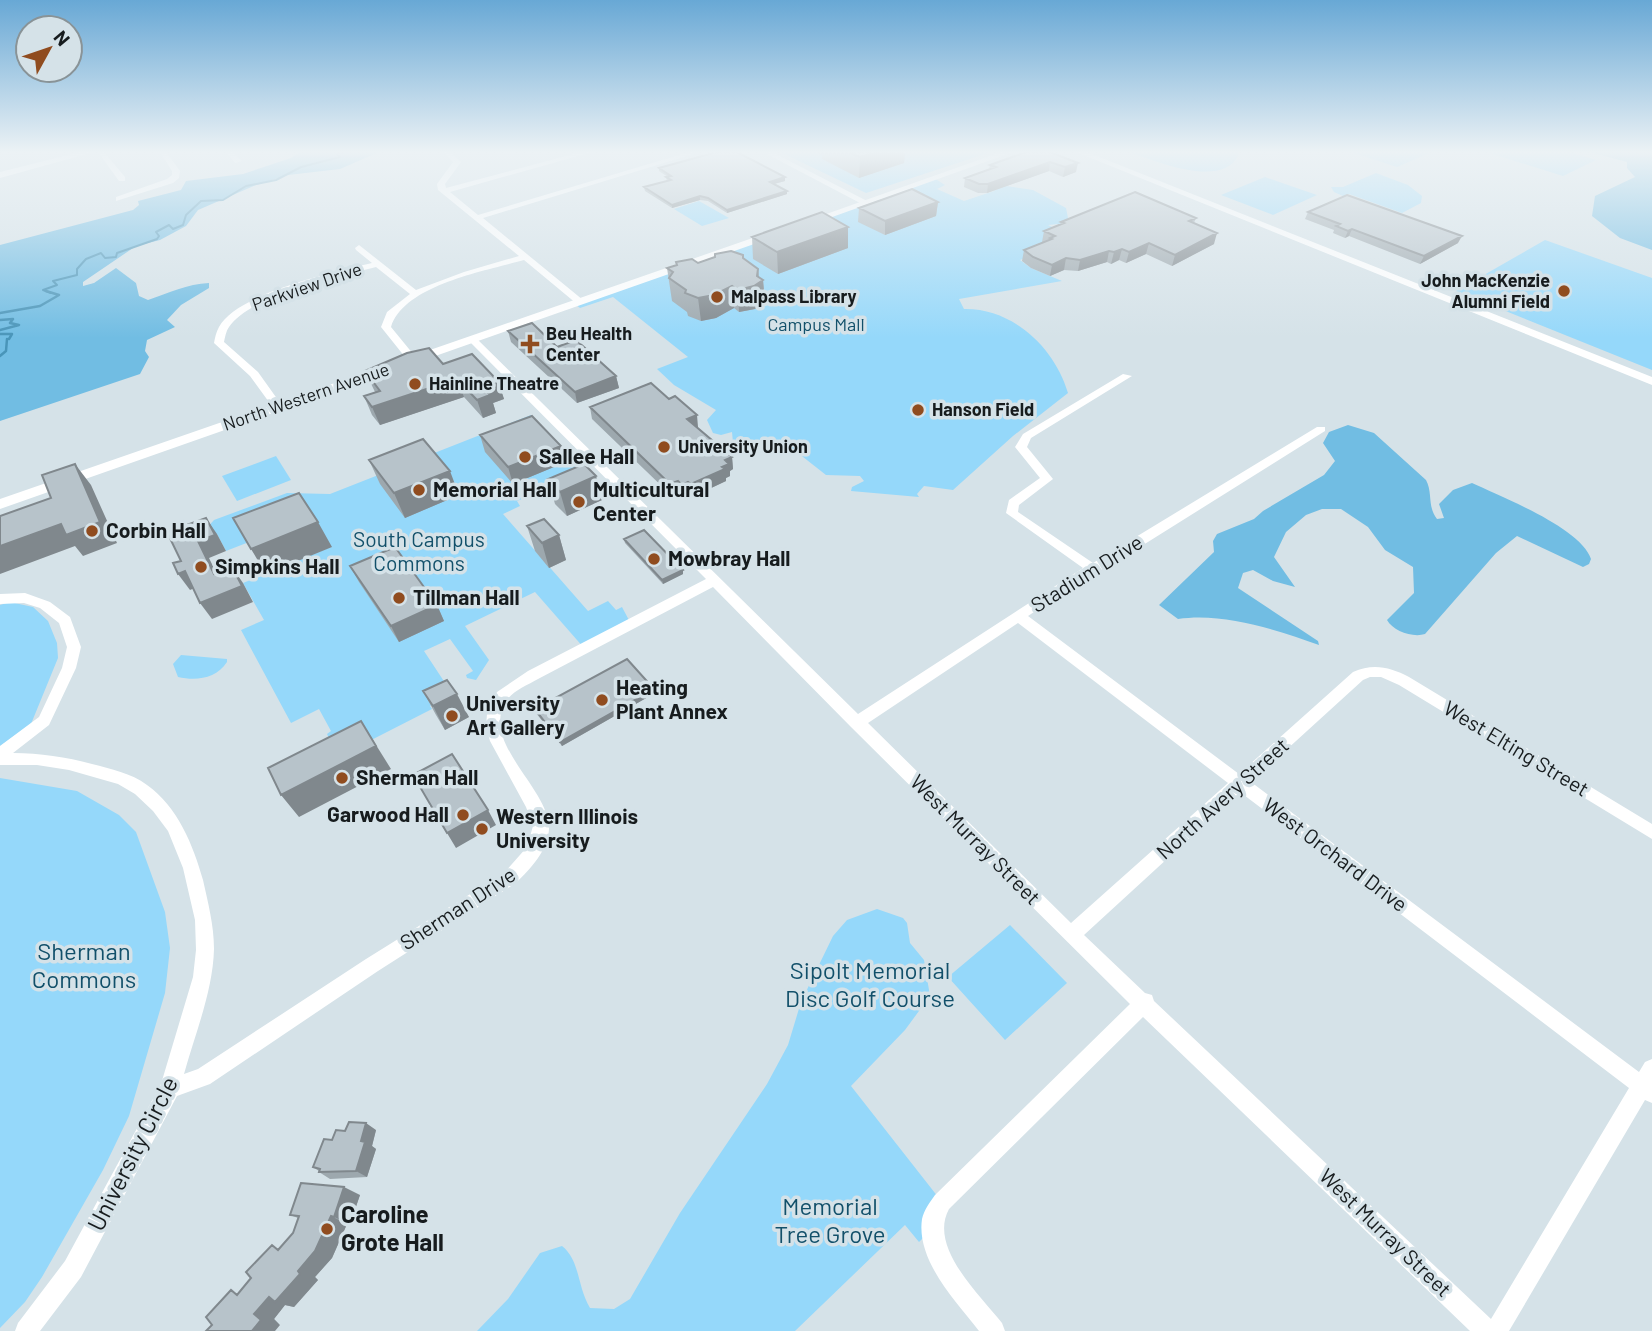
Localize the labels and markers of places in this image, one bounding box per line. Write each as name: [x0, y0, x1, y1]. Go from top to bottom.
place label: John MacKenzie Alumni Field: [1421, 269, 1550, 312]
marker: John MacKenzie Alumni Field: [1556, 283, 1572, 299]
place label: Malpass Library: [731, 285, 857, 307]
marker: Malpass Library: [709, 289, 725, 305]
place label: Beu Health Center: [546, 322, 632, 365]
marker: Beu Health Center: [520, 334, 540, 354]
place label: Hainline Theatre: [429, 372, 559, 394]
marker: Hainline Theatre: [407, 376, 423, 392]
place label: Hanson Field: [932, 398, 1034, 420]
marker: Hanson Field: [910, 402, 926, 418]
place label: University Union: [678, 435, 808, 457]
marker: University Union: [656, 439, 672, 455]
place label: Sallee Hall: [539, 443, 634, 468]
marker: Sallee Hall: [517, 449, 533, 465]
place label: Memorial Hall: [433, 476, 557, 501]
place label: Multicultural Center: [593, 476, 709, 525]
marker: Memorial Hall: [411, 482, 427, 498]
marker: Multicultural Center: [571, 494, 587, 510]
place label: Corbin Hall: [106, 517, 206, 542]
marker: Corbin Hall: [84, 523, 100, 539]
place label: Mowbray Hall: [668, 545, 790, 570]
marker: Mowbray Hall: [646, 551, 662, 567]
place label: Simpkins Hall: [215, 553, 340, 578]
marker: Simpkins Hall: [193, 559, 209, 575]
place label: Tillman Hall: [413, 584, 520, 609]
marker: Tillman Hall: [391, 590, 407, 606]
place label: Heating Plant Annex: [616, 674, 728, 723]
place label: University Art Gallery: [466, 690, 565, 739]
marker: Heating Plant Annex: [594, 692, 610, 708]
marker: University Art Gallery: [444, 708, 460, 724]
place label: Sherman Hall: [356, 764, 478, 789]
marker: Sherman Hall: [334, 770, 350, 786]
place label: Garwood Hall: [327, 801, 449, 826]
place label: Western Illinois University: [496, 803, 638, 852]
marker: Garwood Hall: [455, 807, 471, 823]
marker: Western Illinois University: [474, 821, 490, 837]
place label: Caroline Grote Hall: [341, 1199, 444, 1256]
marker: Caroline Grote Hall: [319, 1221, 335, 1237]

